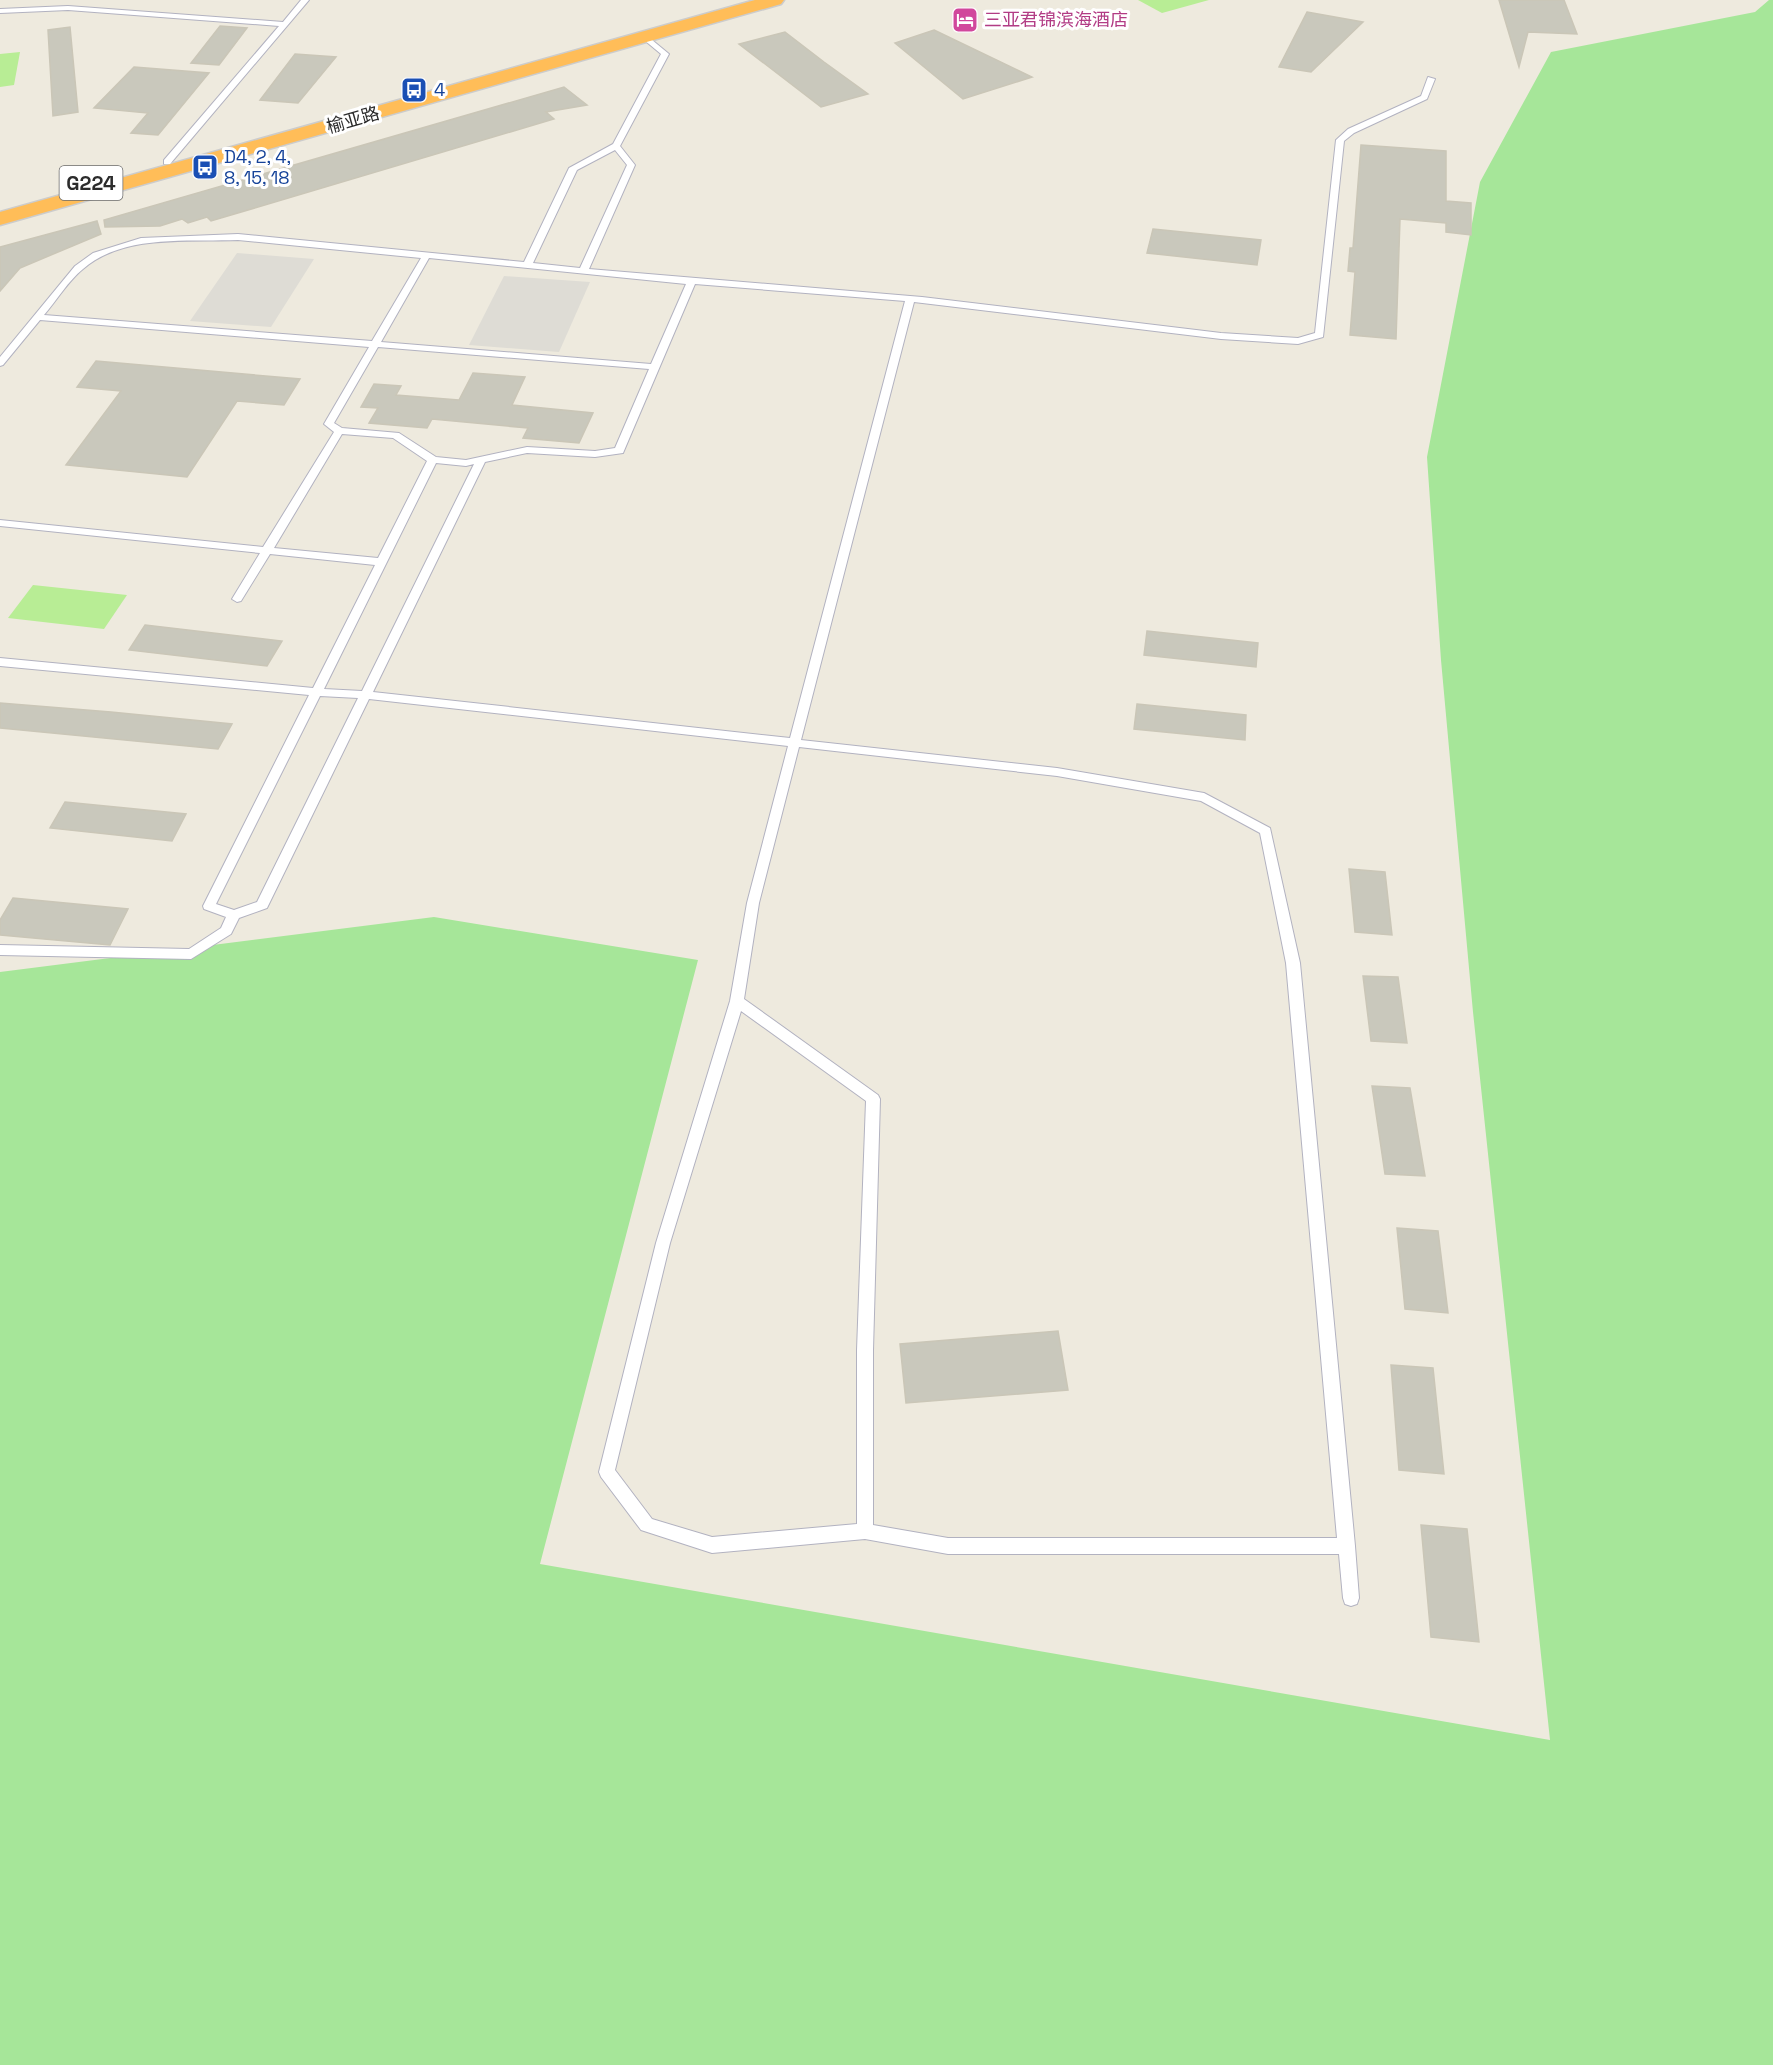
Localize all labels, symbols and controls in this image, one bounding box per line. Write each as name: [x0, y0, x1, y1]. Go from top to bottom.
hotel icon: 三亚君锦滨海酒店: [950, 5, 980, 35]
place label: 三亚君锦滨海酒店: [984, 8, 1128, 31]
bus stop icon: 4: [399, 75, 429, 105]
place label: 4: [434, 78, 445, 101]
street label: 榆亚路: [324, 101, 382, 138]
place label: D4, 2, 4, 8, 15, 18: [224, 145, 291, 189]
bus stop icon: D4, 2, 4, 8, 15, 18: [190, 152, 220, 182]
road number: G224: [60, 166, 122, 200]

